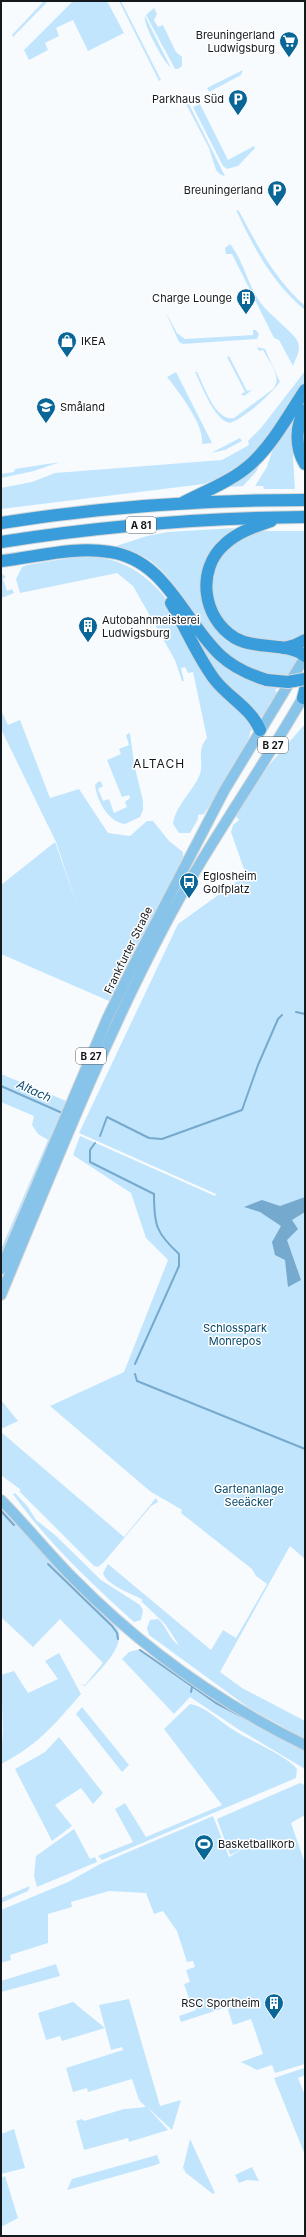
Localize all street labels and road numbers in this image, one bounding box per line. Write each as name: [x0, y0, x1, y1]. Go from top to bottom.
road number: A 81: [126, 517, 156, 533]
road number: B 27: [258, 737, 288, 753]
street label: Frankfurter Straße: [101, 904, 155, 996]
road number: B 27: [76, 1048, 106, 1064]

